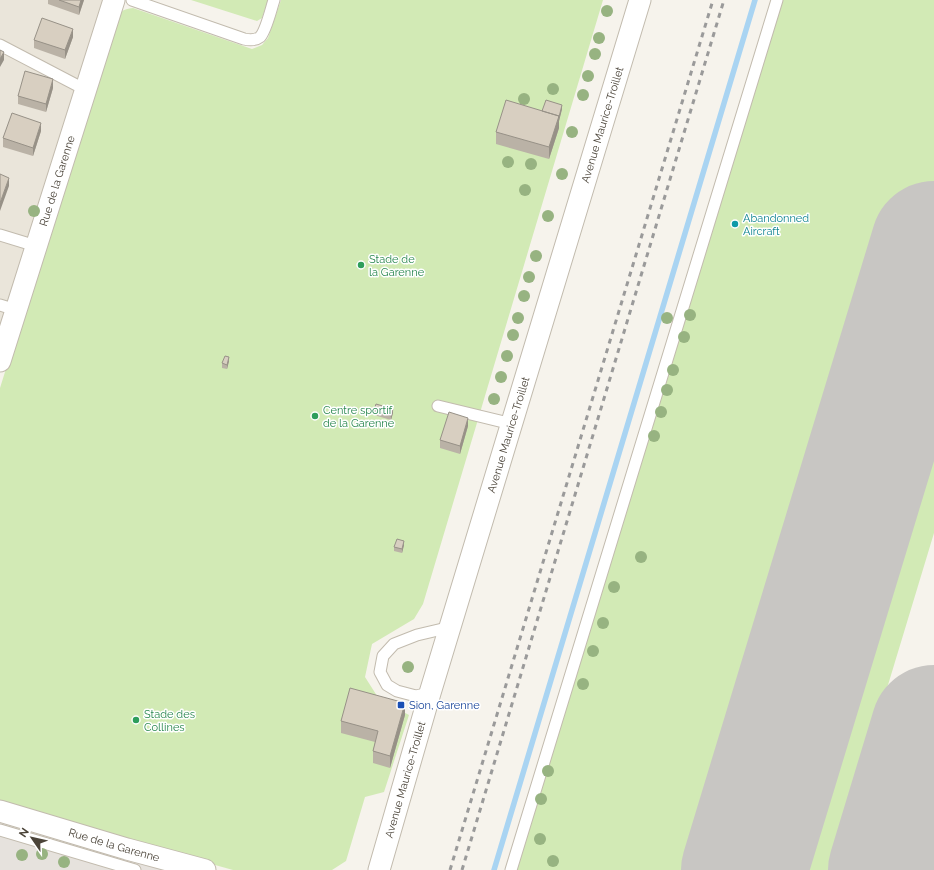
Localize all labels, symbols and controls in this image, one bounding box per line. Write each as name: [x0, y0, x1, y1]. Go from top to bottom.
street label: Avenue Maurice-Troillet: [578, 65, 626, 184]
street label: Rue de la Garenne: [37, 133, 77, 228]
place label: Abandonned Aircraft: [743, 212, 809, 238]
marker: Abandonned Aircraft: [730, 219, 740, 229]
place label: Stade de la Garenne: [369, 253, 425, 279]
marker: Stade de la Garenne: [356, 260, 366, 270]
street label: Avenue Maurice-Troillet: [485, 375, 532, 494]
place label: Centre sportif de la Garenne: [323, 404, 395, 430]
marker: Centre sportif de la Garenne: [310, 411, 320, 421]
place label: Sion, Garenne: [409, 699, 480, 712]
marker: Sion, Garenne: [396, 700, 406, 710]
place label: Stade des Collines: [144, 708, 195, 734]
marker: Stade des Collines: [131, 715, 141, 725]
street label: Avenue Maurice-Troillet: [382, 720, 428, 839]
north arrow: [12, 818, 52, 858]
street label: Rue de la Garenne: [67, 825, 162, 864]
text: N: [16, 826, 32, 840]

